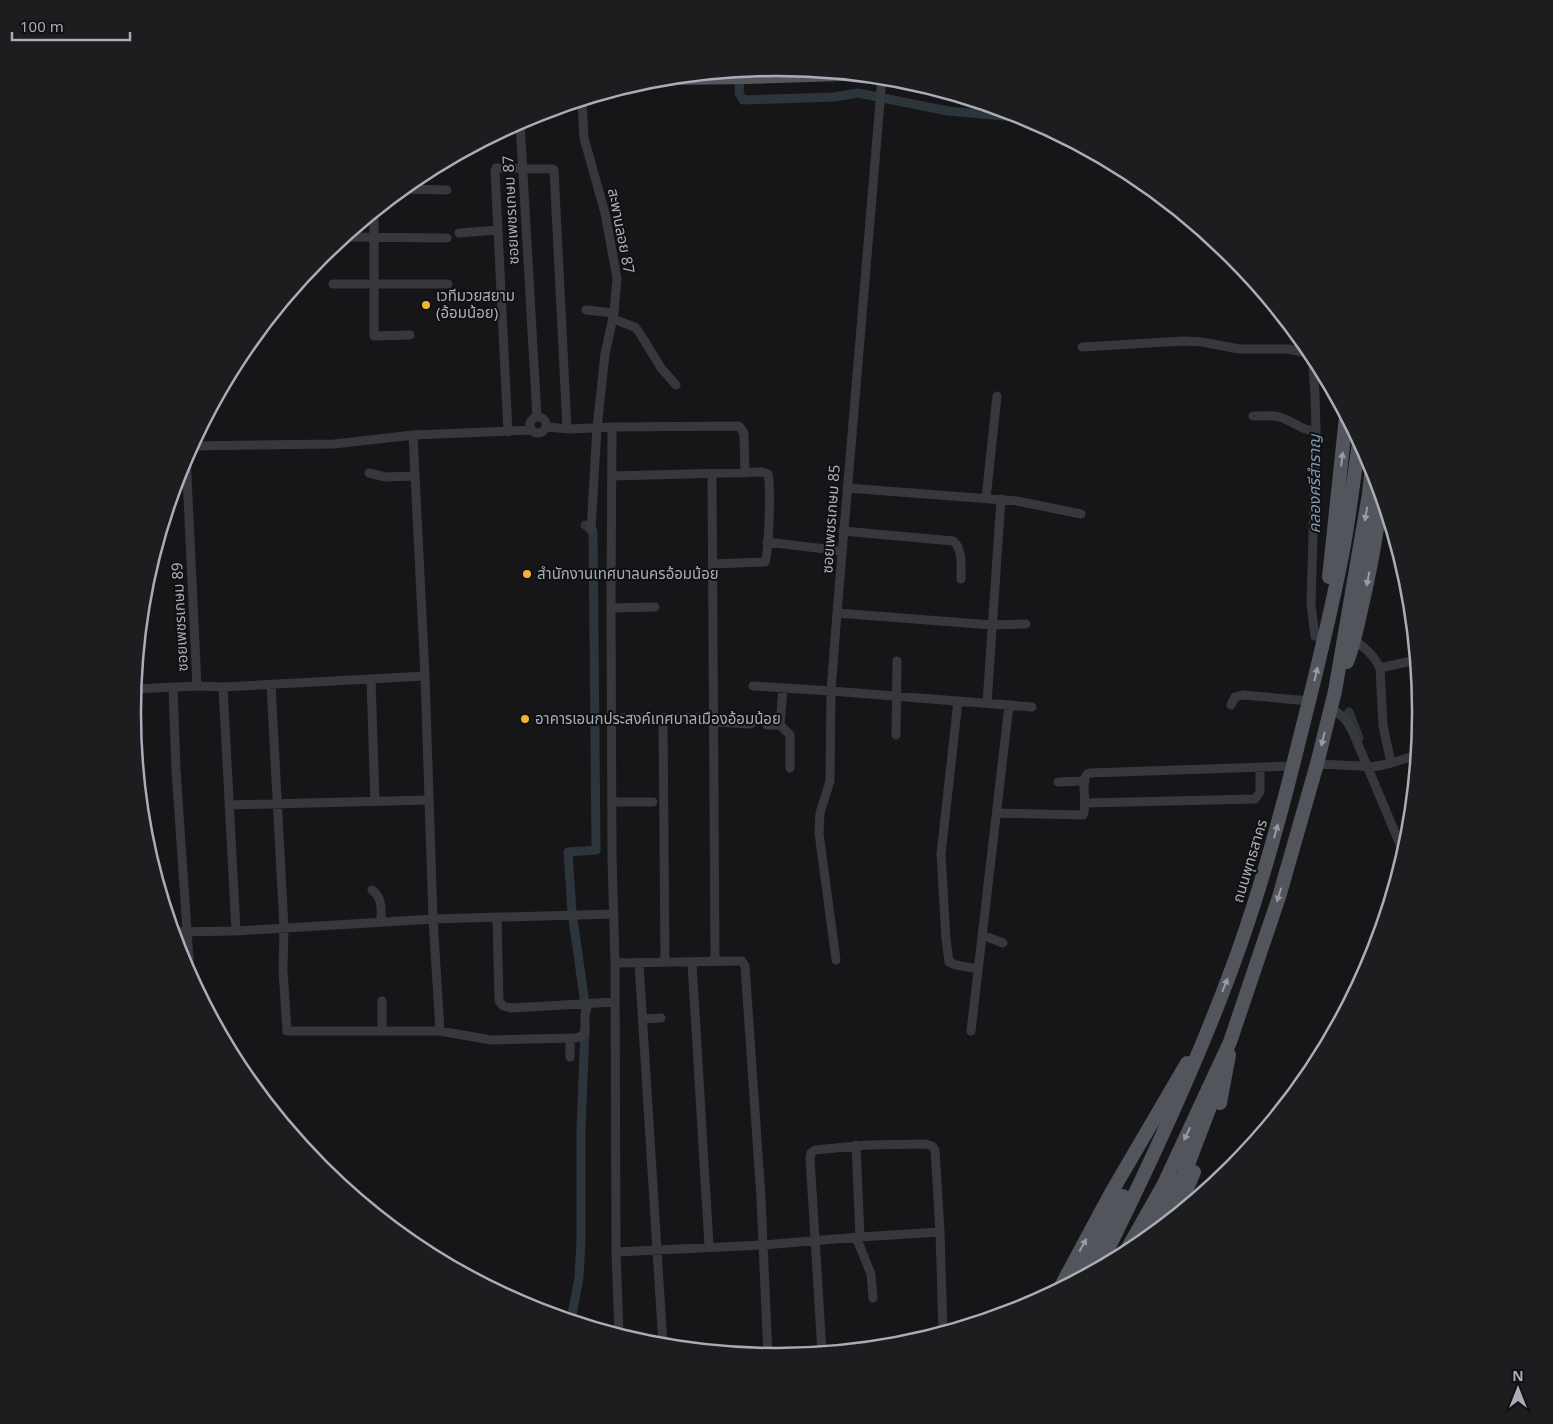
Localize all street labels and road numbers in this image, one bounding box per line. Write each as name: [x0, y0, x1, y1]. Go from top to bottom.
street label: ซอยเพชรเกษม 87: [497, 155, 523, 265]
street label: สะพานลอย 87: [604, 186, 640, 275]
street label: ซอยเพชรเกษม 85: [816, 464, 844, 574]
street label: ซอยเพชรเกษม 89: [166, 562, 192, 672]
street label: ถนนพุทธสาคร: [1227, 816, 1271, 905]

